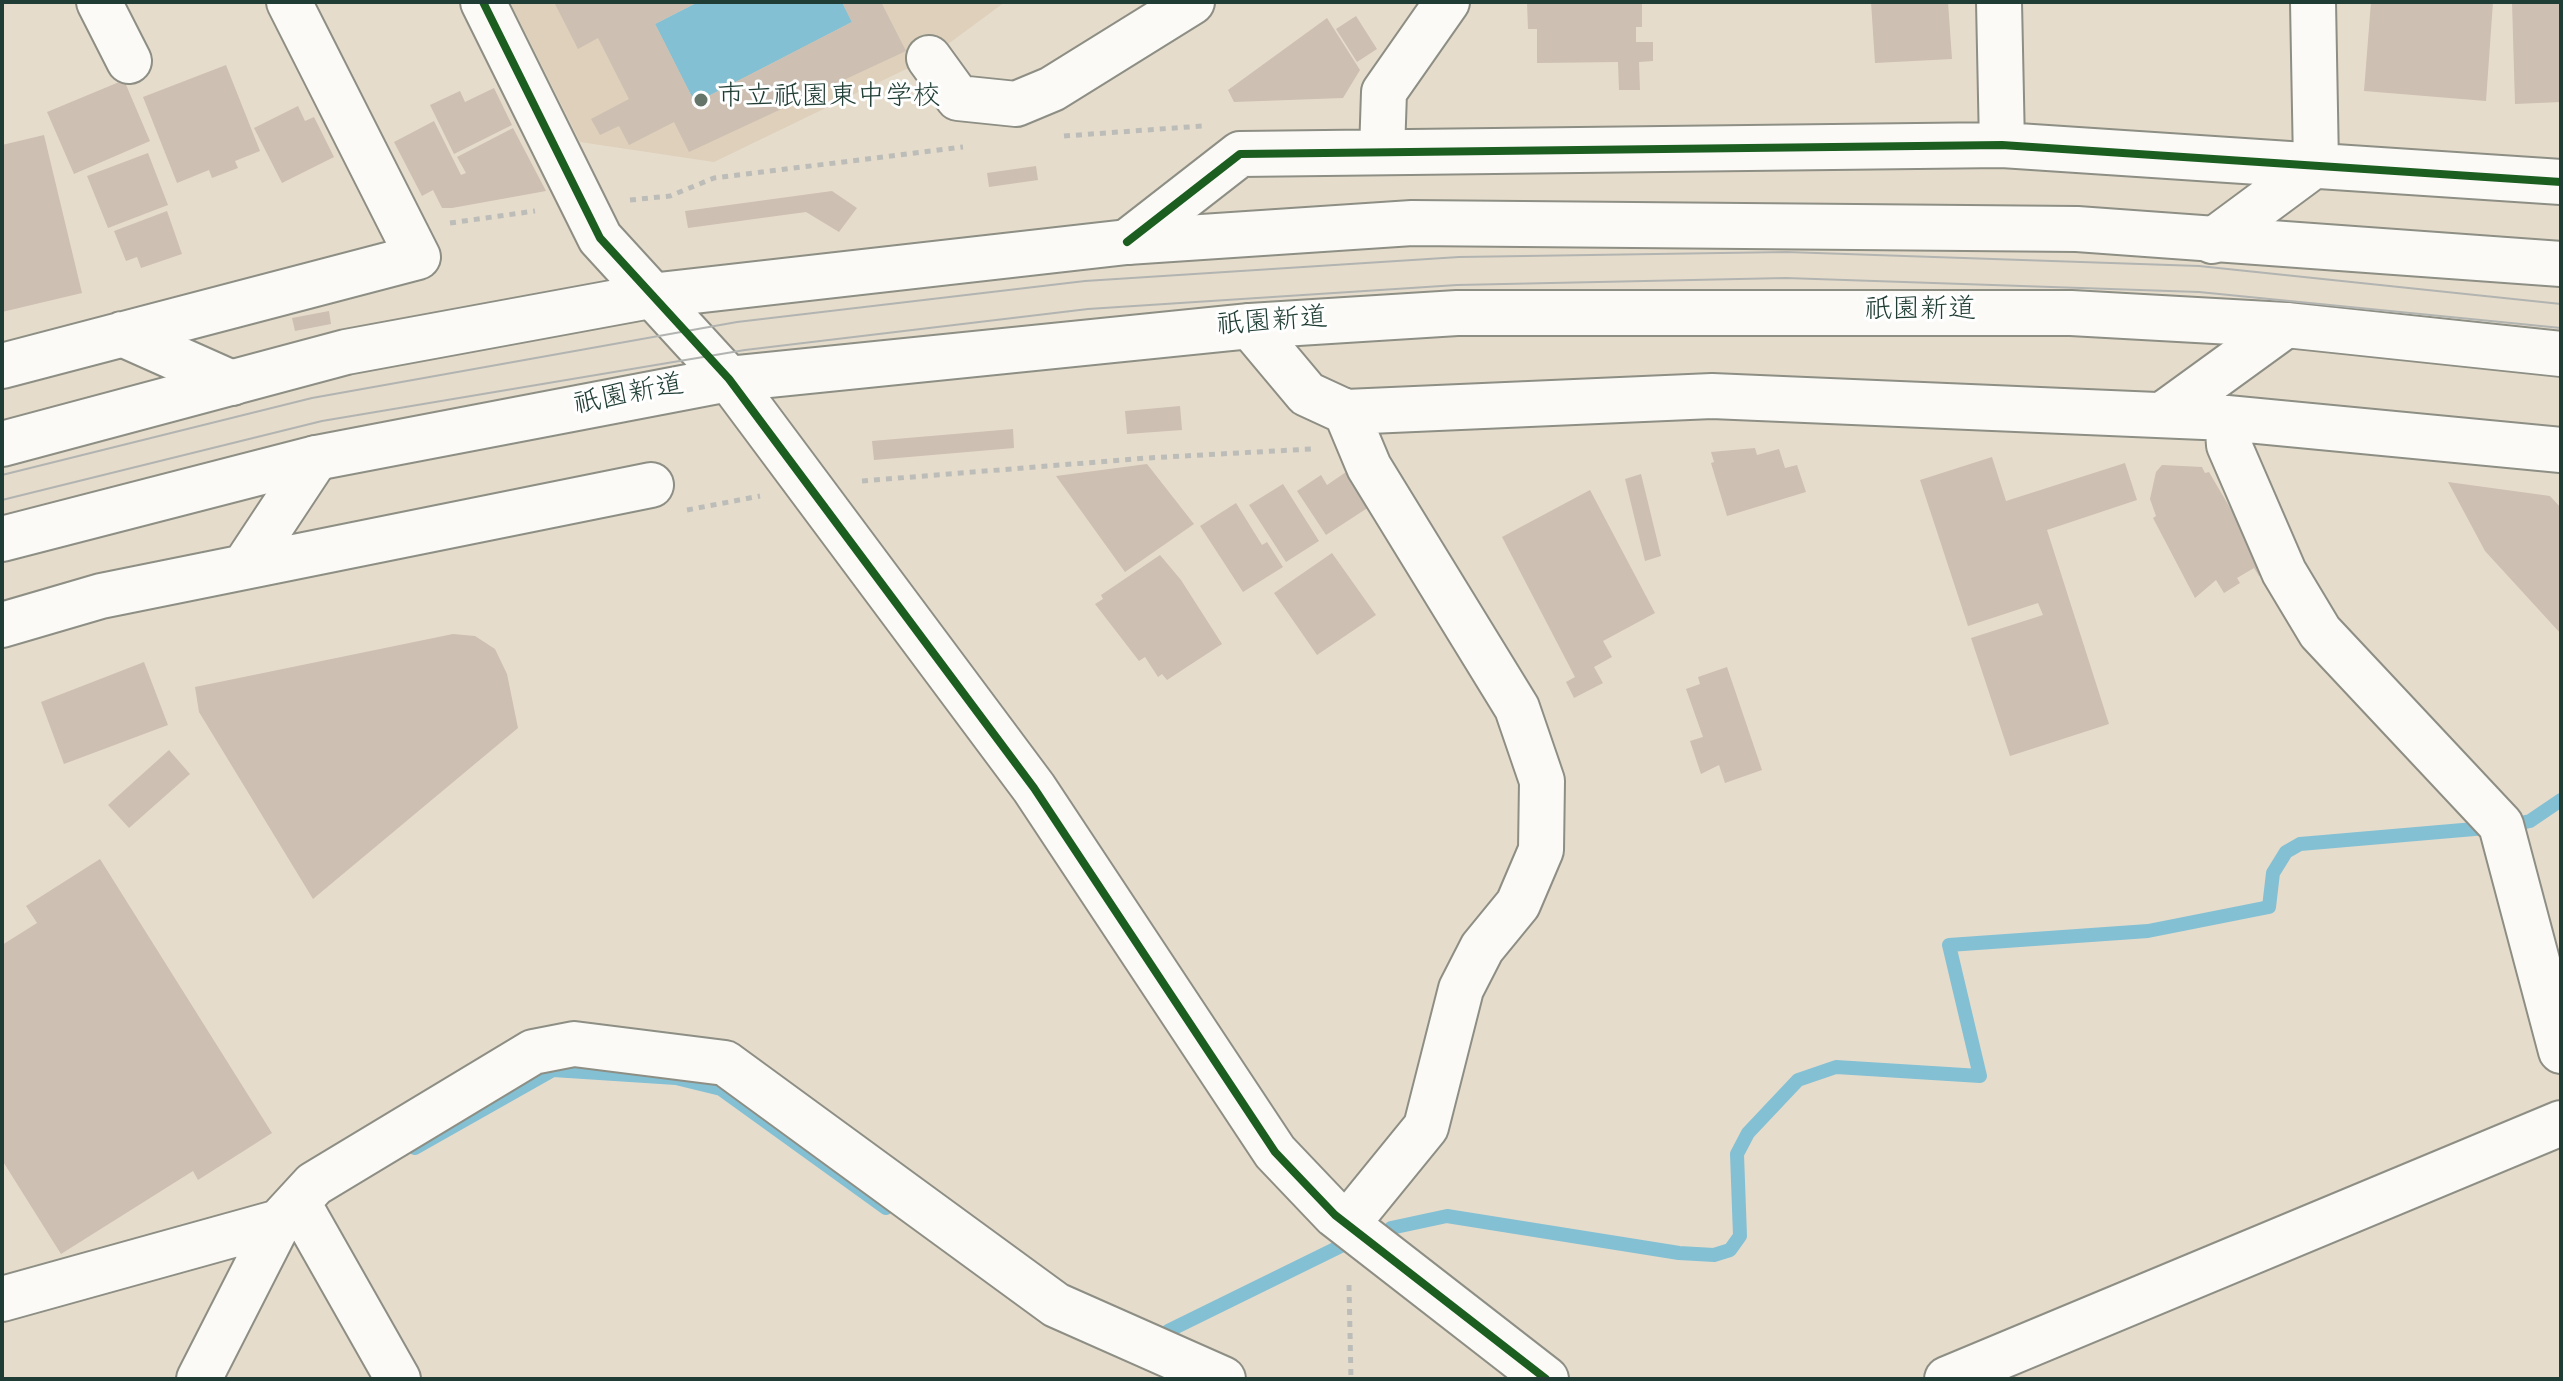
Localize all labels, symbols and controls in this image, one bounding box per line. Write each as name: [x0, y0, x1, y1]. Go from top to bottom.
place label: 市立祇園東中学校: [717, 83, 941, 117]
marker: 市立祇園東中学校: [692, 91, 710, 109]
street label: 祇園新道: [1864, 296, 1976, 330]
street label: 祇園新道: [1215, 304, 1329, 346]
street label: 祇園新道: [571, 371, 687, 425]

